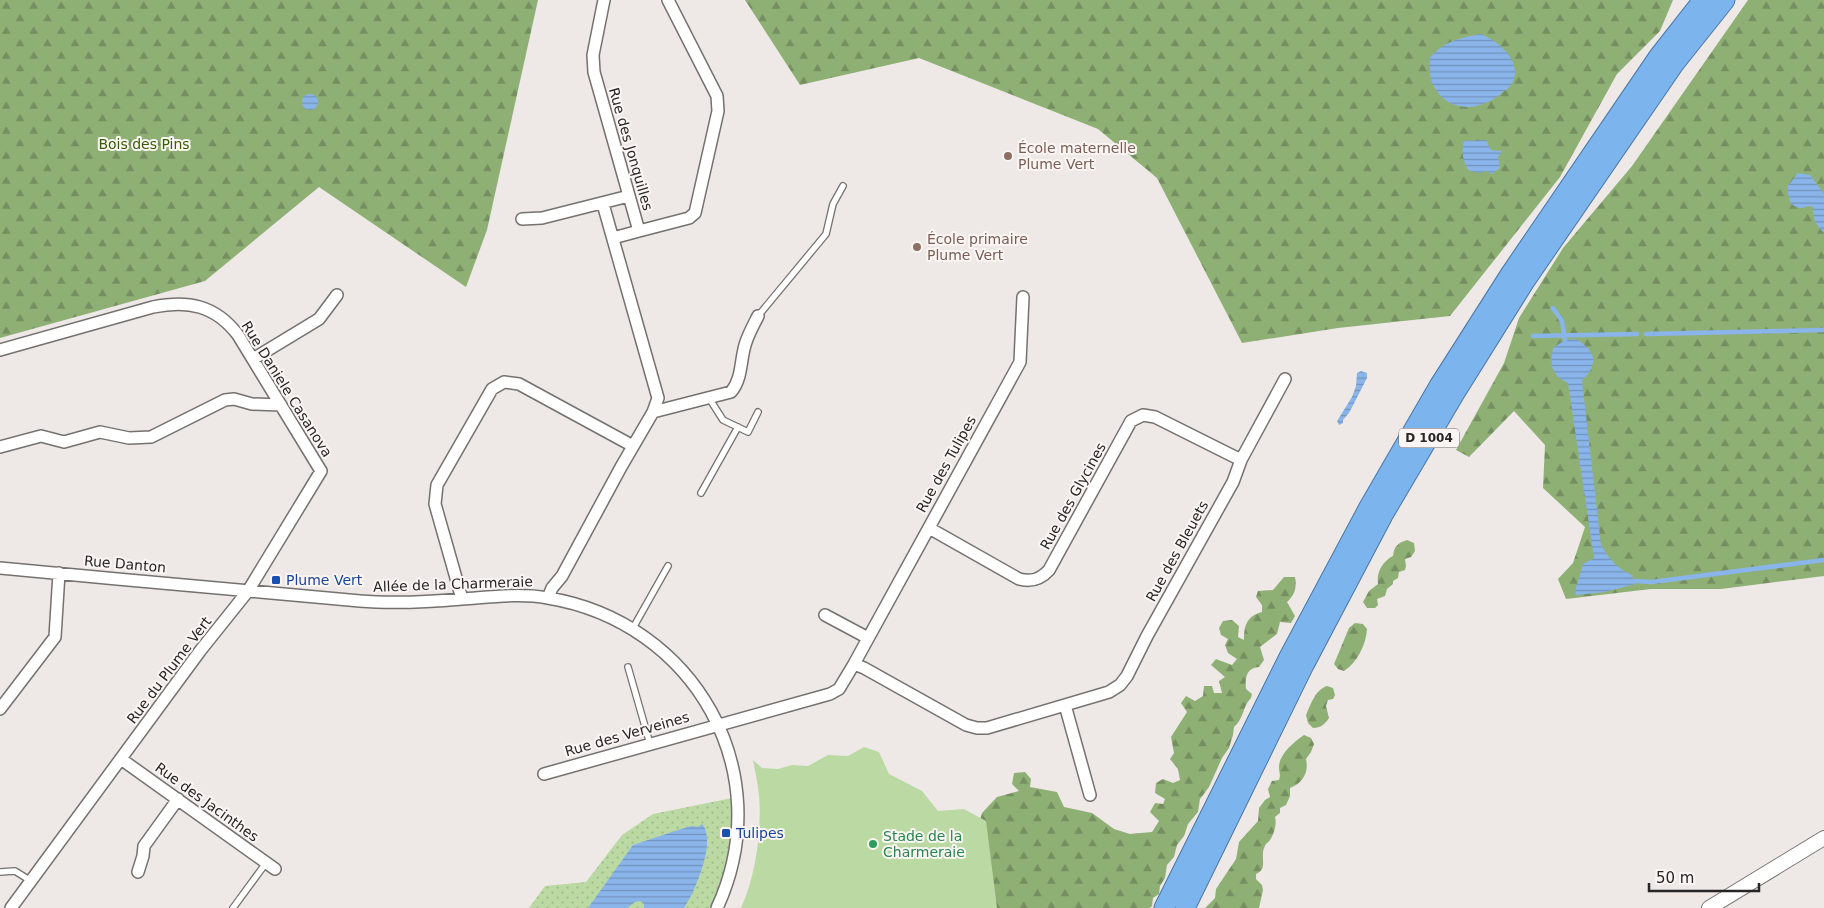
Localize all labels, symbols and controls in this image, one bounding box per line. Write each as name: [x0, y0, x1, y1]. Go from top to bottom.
street label: Rue des Jonquilles: [606, 86, 656, 212]
park label: Bois des Pins: [98, 136, 190, 152]
place label: École maternelle Plume Vert: [1018, 140, 1136, 172]
marker: École maternelle Plume Vert: [1002, 150, 1014, 162]
place label: École primaire Plume Vert: [927, 231, 1028, 263]
marker: École primaire Plume Vert: [911, 241, 923, 253]
street label: Rue Daniele Casanova: [239, 318, 335, 460]
street label: Rue des Tulipes: [913, 413, 979, 515]
road number: D 1004: [1399, 428, 1459, 448]
street label: Rue des Glycines: [1037, 440, 1109, 552]
street label: Rue des Bleuets: [1143, 498, 1211, 604]
street label: Rue Danton: [83, 552, 167, 576]
place label: Plume Vert: [286, 572, 363, 588]
street label: Allée de la Charmeraie: [373, 573, 533, 595]
marker: Plume Vert: [270, 574, 282, 586]
street label: Rue du Plume Vert: [124, 613, 215, 727]
street label: Rue des Verveines: [563, 709, 691, 759]
street label: Rue des Jacinthes: [152, 759, 262, 845]
place label: Tulipes: [735, 825, 784, 841]
marker: Tulipes: [720, 827, 732, 839]
place label: Stade de la Charmeraie: [883, 828, 965, 860]
marker: Stade de la Charmeraie: [867, 838, 879, 850]
scale bar: [1649, 860, 1759, 892]
text: 50 m: [1656, 869, 1694, 887]

